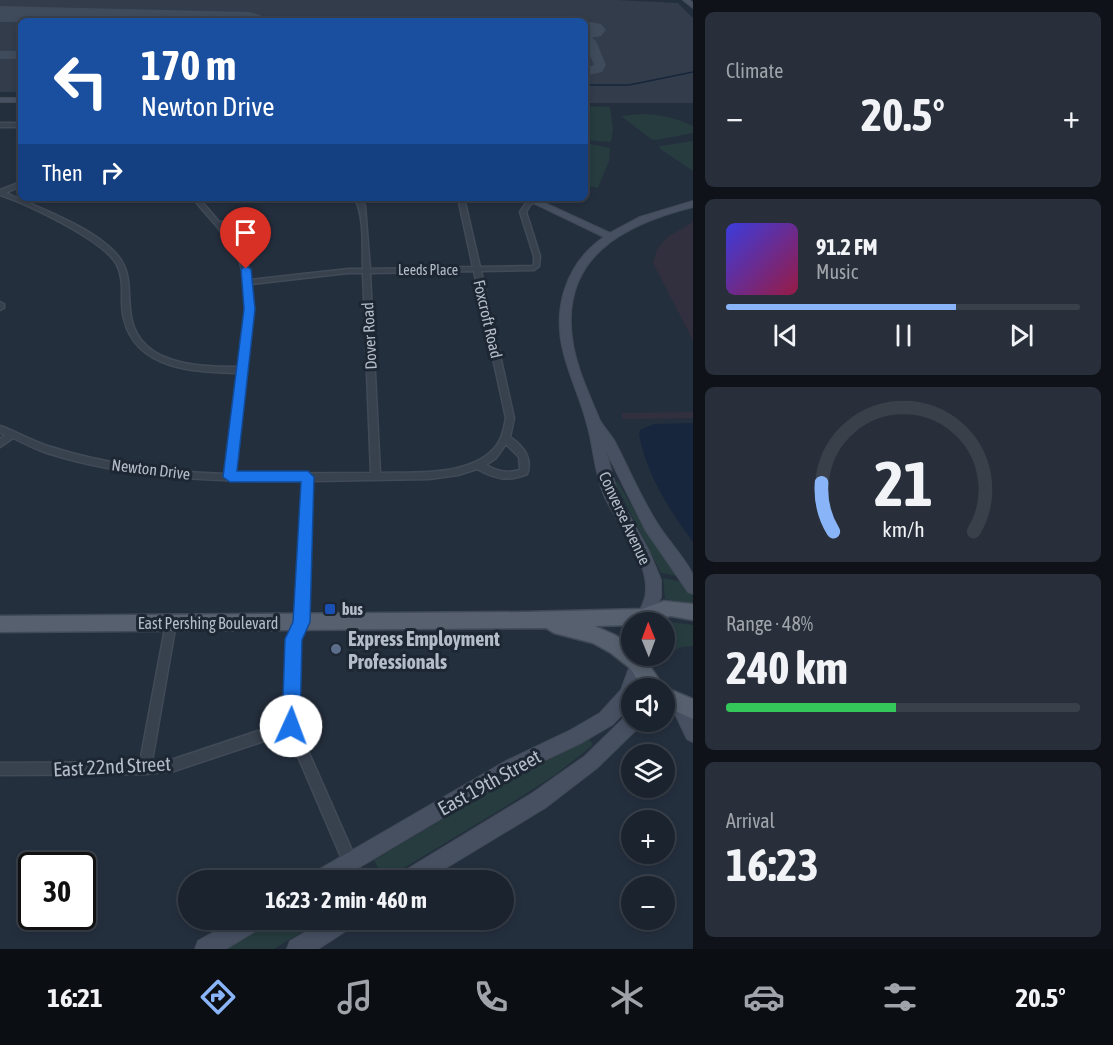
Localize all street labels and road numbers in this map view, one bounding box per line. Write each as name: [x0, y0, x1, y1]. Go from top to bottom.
street label: Leeds Place: [398, 262, 458, 278]
street label: Foxcroft Road: [470, 278, 506, 360]
street label: Dover Road: [358, 302, 380, 370]
street label: Newton Drive: [111, 455, 191, 483]
street label: Converse Avenue: [596, 469, 654, 567]
street label: East Pershing Boulevard: [138, 614, 278, 633]
street label: East 19th Street: [433, 744, 545, 820]
street label: East 22nd Street: [52, 751, 172, 781]

